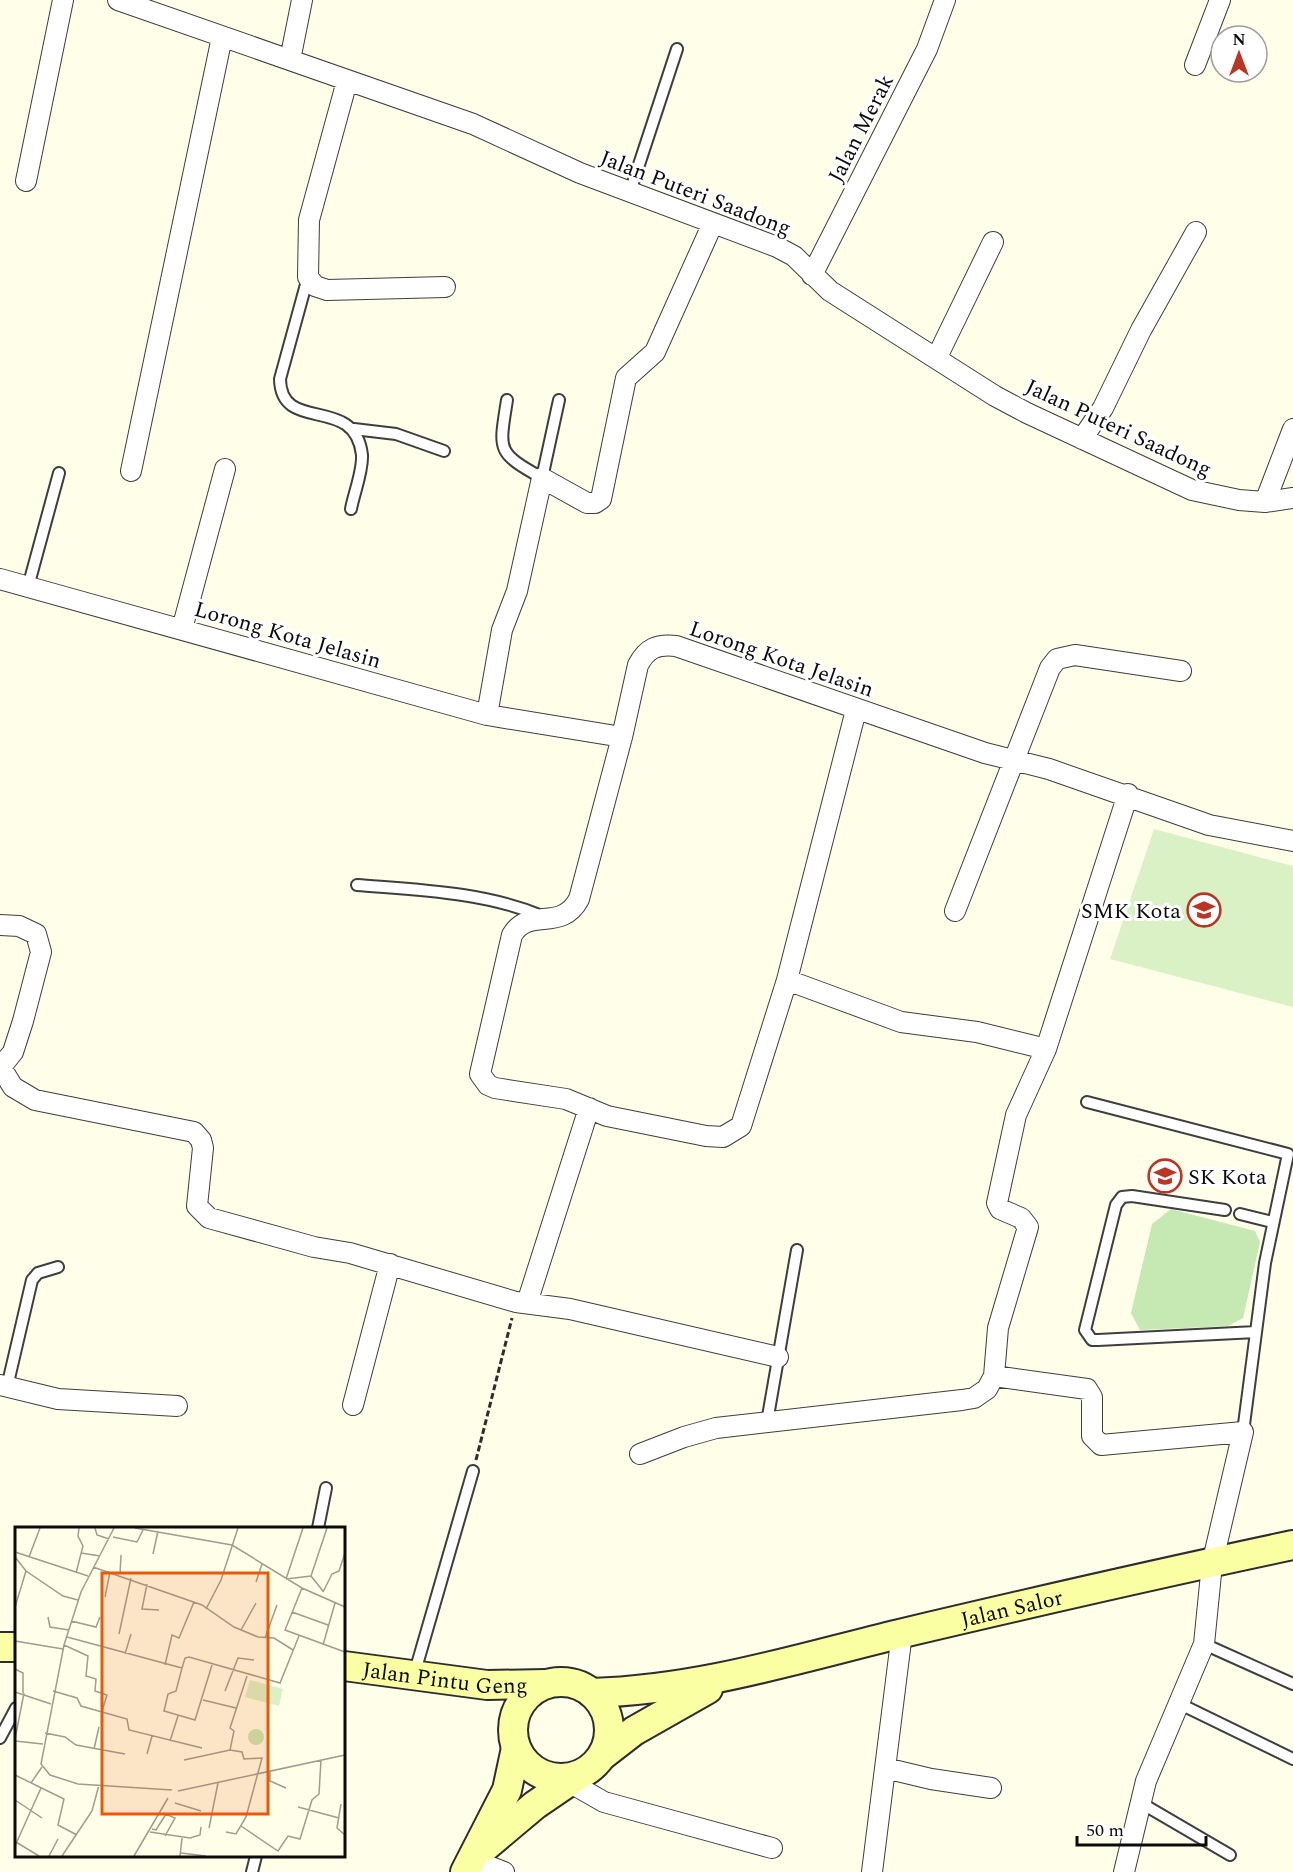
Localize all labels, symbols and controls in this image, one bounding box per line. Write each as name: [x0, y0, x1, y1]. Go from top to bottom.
north arrow: [1209, 24, 1269, 84]
text: N: [1232, 28, 1246, 52]
street label: Jalan Merak: [820, 69, 903, 189]
street label: Jalan Puteri Saadong: [595, 142, 796, 245]
street label: Jalan Puteri Saadong: [1020, 371, 1217, 486]
street label: Lorong Kota Jelasin: [190, 593, 385, 678]
street label: Lorong Kota Jelasin: [685, 612, 878, 706]
school or university icon: SMK Kota: [1186, 892, 1222, 928]
place label: SMK Kota: [1081, 895, 1181, 928]
school or university icon: SK Kota: [1147, 1158, 1183, 1194]
place label: SK Kota: [1188, 1161, 1267, 1194]
inset map: [15, 1527, 345, 1857]
street label: Jalan Salor: [958, 1581, 1067, 1637]
street label: Jalan Pintu Geng: [361, 1654, 528, 1704]
scale bar: [1077, 1809, 1206, 1847]
text: 50 m: [1086, 1817, 1124, 1844]

